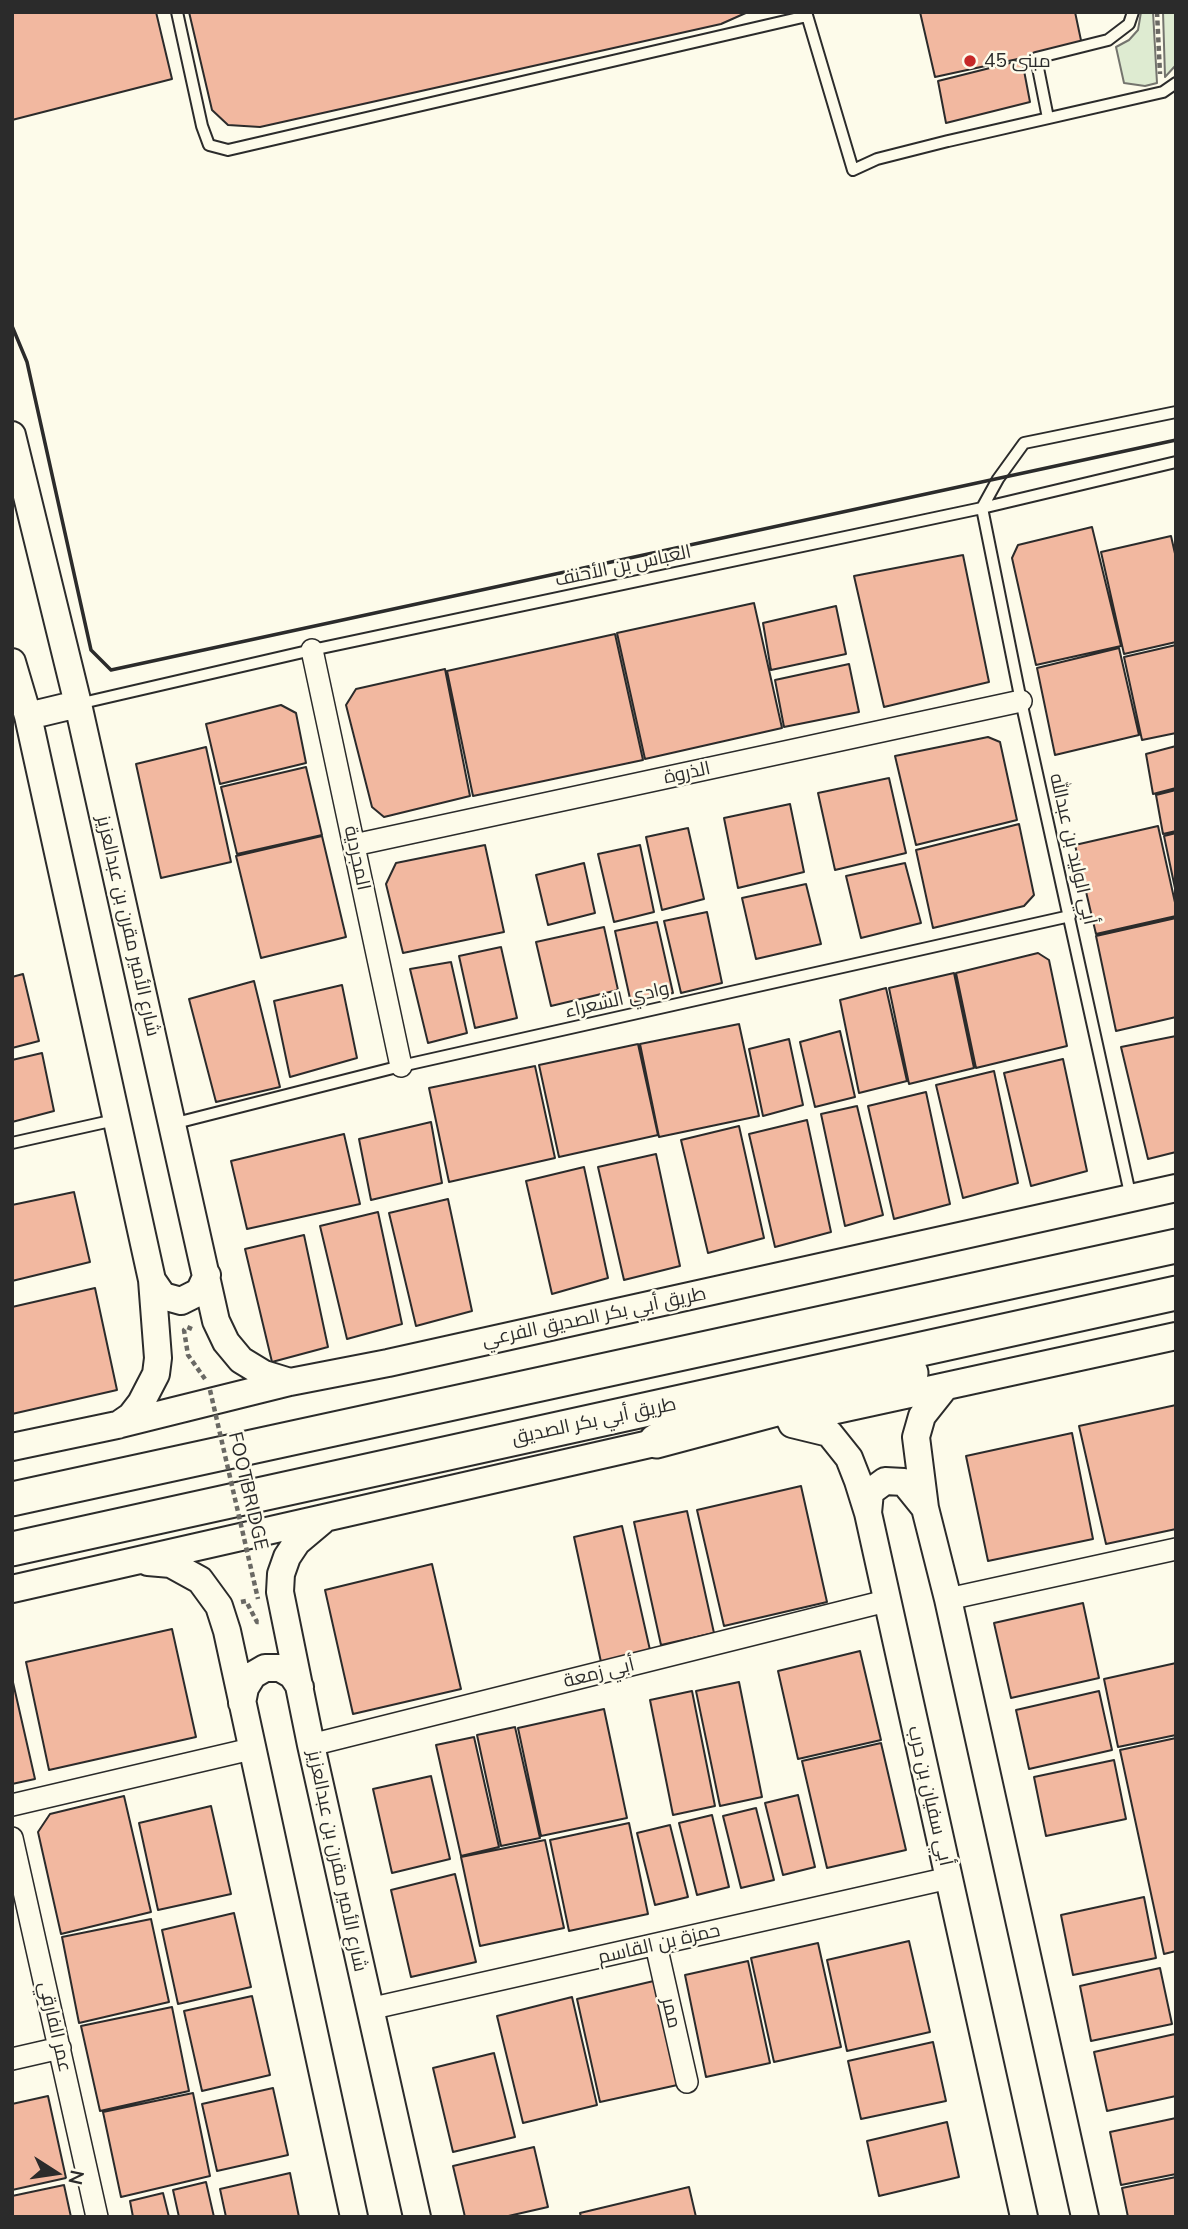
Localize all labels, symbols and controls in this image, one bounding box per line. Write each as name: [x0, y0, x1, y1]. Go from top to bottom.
place label: مبنى 45: [984, 50, 1051, 72]
marker: مبنى 45: [962, 53, 978, 69]
street label: العباس بن الأحنف: [553, 540, 693, 592]
street label: الذروة: [662, 757, 712, 789]
street label: أبي الوليد بن عبدالله: [1044, 771, 1102, 927]
street label: شارع الأمير مقرن بن عبدالعزيز: [91, 813, 165, 1039]
street label: المجردية: [339, 824, 375, 892]
street label: وادي الشعراء: [563, 977, 671, 1023]
street label: طريق أبي بكر الصديق الفرعي: [480, 1282, 708, 1352]
street label: طريق أبي بكر الصديق: [510, 1392, 678, 1450]
street label: FOOTBRIDGE: [223, 1430, 273, 1552]
street label: أبي زمعة: [561, 1653, 637, 1693]
street label: أبي سفيان بن حرب: [903, 1724, 957, 1868]
street label: شارع الأمير مقرن بن عبدالعزيز: [302, 1748, 372, 1974]
street label: حمزة بن القاسم: [596, 1919, 722, 1969]
street label: عمر الفارقي: [34, 1979, 76, 2075]
street label: ممر: [656, 1995, 686, 2031]
north arrow: [21, 2138, 91, 2208]
text: N: [63, 2168, 90, 2187]

